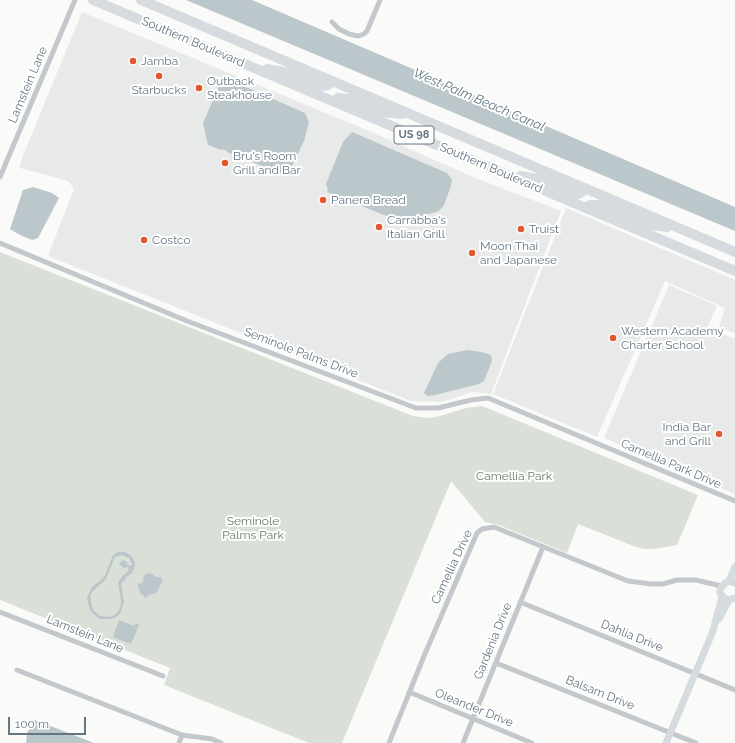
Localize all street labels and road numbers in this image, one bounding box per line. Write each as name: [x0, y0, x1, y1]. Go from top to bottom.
street label: Southern Boulevard: [139, 14, 247, 70]
street label: Lamstein Lane: [5, 45, 51, 125]
road number: US 98: [394, 126, 434, 144]
street label: Southern Boulevard: [437, 140, 545, 196]
street label: Seminole Palms Drive: [242, 325, 360, 381]
street label: Camellia Park Drive: [619, 436, 723, 492]
street label: Camellia Drive: [429, 528, 475, 606]
street label: Gardenia Drive: [471, 601, 515, 681]
street label: Lamstein Lane: [44, 612, 126, 656]
street label: Dahlia Drive: [599, 617, 665, 655]
street label: Balsam Drive: [564, 673, 636, 713]
street label: Oleander Drive: [433, 686, 515, 730]

